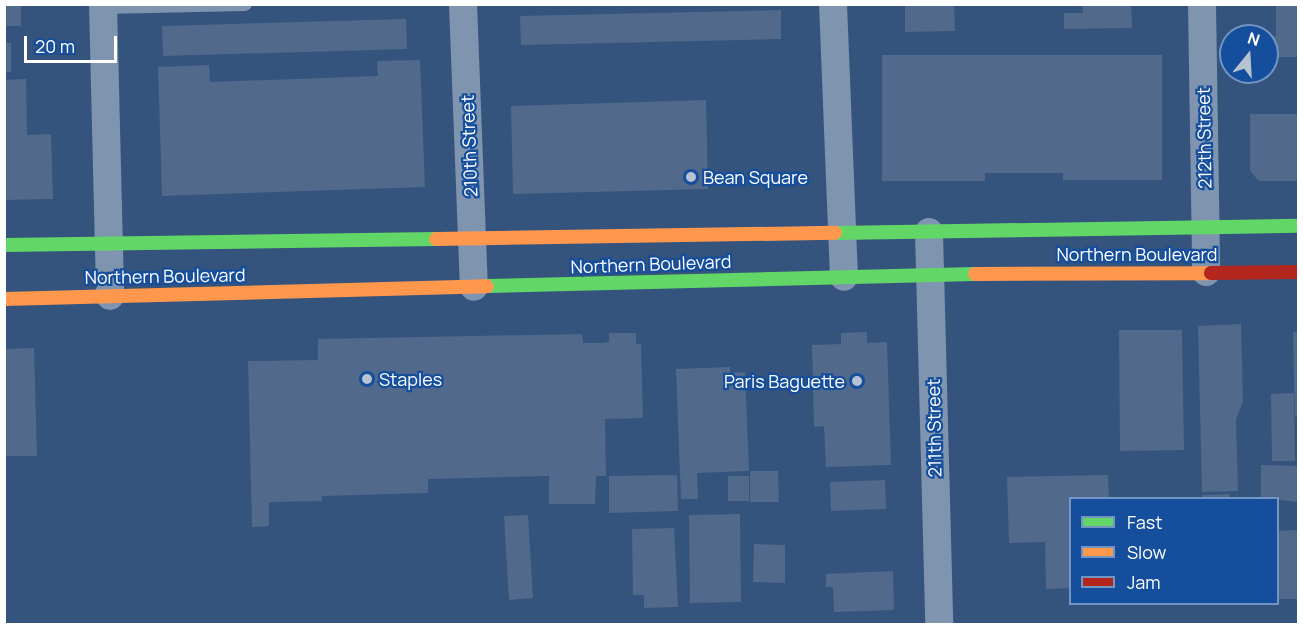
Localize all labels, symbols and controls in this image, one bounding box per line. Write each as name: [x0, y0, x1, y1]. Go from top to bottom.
scale bar: [27, 24, 120, 62]
north arrow: [1219, 24, 1279, 84]
text: N: [1245, 27, 1263, 51]
text: 20 m: [35, 34, 75, 58]
street label: 212th Street: [1192, 87, 1216, 189]
street label: 210th Street: [456, 94, 482, 198]
place label: Bean Square: [703, 166, 808, 188]
marker: Bean Square: [684, 170, 698, 184]
street label: Northern Boulevard: [1057, 243, 1217, 265]
street label: Northern Boulevard: [570, 250, 732, 278]
street label: Northern Boulevard: [84, 264, 246, 288]
place label: Staples: [379, 368, 442, 390]
place label: Paris Baguette: [724, 370, 845, 392]
marker: Staples: [360, 372, 374, 386]
marker: Paris Baguette: [850, 374, 864, 388]
street label: 211th Street: [922, 378, 946, 478]
legend: [1069, 497, 1279, 605]
text: Fast: [1127, 510, 1162, 534]
text: Slow: [1127, 540, 1166, 564]
text: Jam: [1127, 570, 1161, 594]

